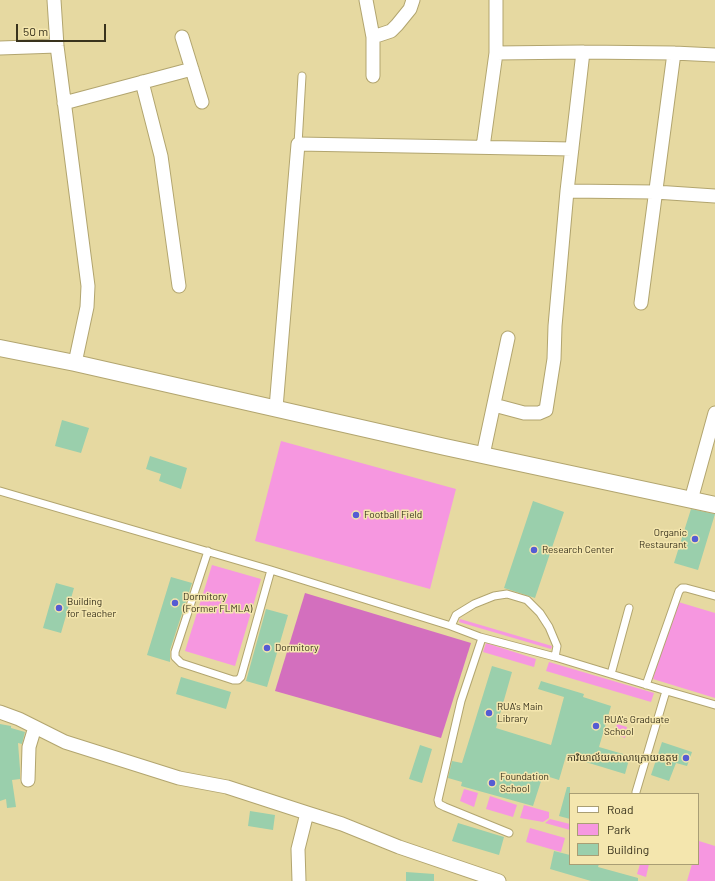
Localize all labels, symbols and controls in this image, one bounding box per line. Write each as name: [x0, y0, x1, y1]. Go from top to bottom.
scale bar: [18, 16, 108, 42]
text: 50 m: [23, 24, 48, 38]
place label: Football Field: [364, 509, 422, 521]
marker: Football Field: [351, 510, 361, 520]
place label: Organic Restaurant: [639, 527, 687, 550]
marker: Organic Restaurant: [690, 534, 700, 544]
place label: Research Center: [542, 544, 614, 556]
marker: Research Center: [529, 545, 539, 555]
place label: Dormitory (Former FLMLA): [183, 591, 252, 614]
place label: Building for Teacher: [67, 596, 116, 620]
marker: Dormitory (Former FLMLA): [170, 598, 180, 608]
marker: Building for Teacher: [54, 603, 64, 613]
place label: Dormitory: [275, 642, 319, 654]
marker: Dormitory: [262, 643, 272, 653]
place label: RUA's Main Library: [497, 701, 543, 724]
marker: RUA's Main Library: [484, 708, 494, 718]
place label: RUA's Graduate School: [604, 714, 669, 738]
marker: RUA's Graduate School: [591, 721, 601, 731]
place label: ការិយាល័យសាលាក្រោយឧត្តម: [567, 752, 678, 764]
marker: ការិយាល័យសាលាក្រោយឧត្តម: [681, 753, 691, 763]
place label: Foundation School: [500, 771, 549, 794]
marker: Foundation School: [487, 778, 497, 788]
legend: [569, 793, 699, 865]
text: Road: [607, 802, 634, 816]
text: Park: [607, 822, 631, 836]
text: Building: [607, 842, 649, 856]

